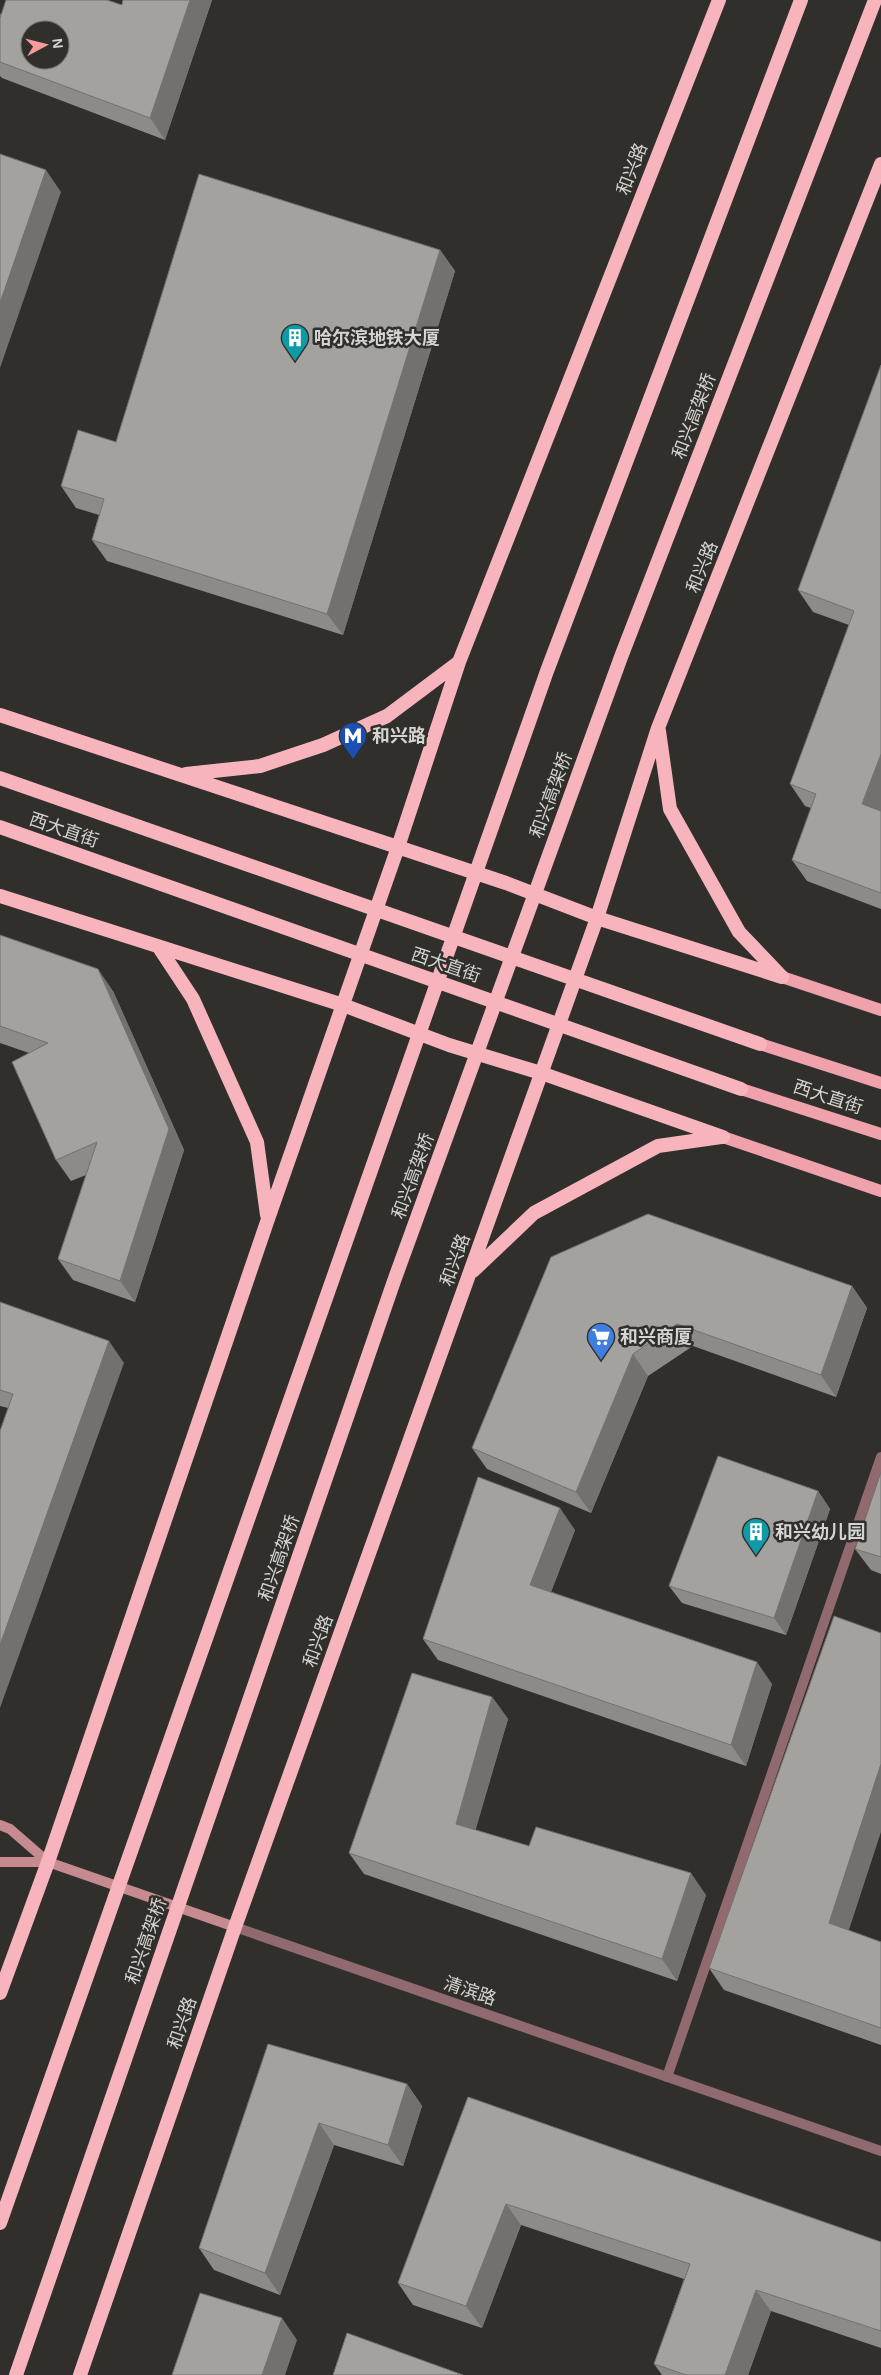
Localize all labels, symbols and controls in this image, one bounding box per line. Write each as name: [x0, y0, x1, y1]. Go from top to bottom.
north arrow: [20, 20, 70, 70]
text: N: [49, 37, 66, 49]
street label: 和兴路: [613, 140, 651, 198]
building icon: 哈尔滨地铁大厦: [280, 323, 310, 362]
place label: 哈尔滨地铁大厦: [314, 328, 440, 348]
street label: 和兴高架桥: [669, 370, 719, 462]
street label: 和兴路: [683, 538, 721, 596]
metro station icon: 和兴路: [338, 721, 368, 760]
place label: 和兴路: [372, 726, 426, 746]
street label: 和兴高架桥: [526, 749, 576, 841]
street label: 西大直街: [27, 809, 101, 851]
street label: 西大直街: [409, 944, 483, 986]
street label: 西大直街: [791, 1076, 865, 1118]
street label: 和兴高架桥: [388, 1130, 438, 1222]
street label: 和兴路: [436, 1231, 474, 1289]
supermarket icon: 和兴商厦: [586, 1322, 616, 1361]
place label: 和兴商厦: [620, 1327, 692, 1347]
street label: 和兴高架桥: [255, 1512, 303, 1604]
building icon: 和兴幼儿园: [741, 1517, 771, 1556]
place label: 和兴幼儿园: [775, 1522, 865, 1542]
street label: 和兴路: [299, 1612, 337, 1670]
street label: 和兴高架桥: [122, 1895, 170, 1987]
street label: 清滨路: [441, 1973, 499, 2009]
street label: 和兴路: [164, 1994, 200, 2052]

